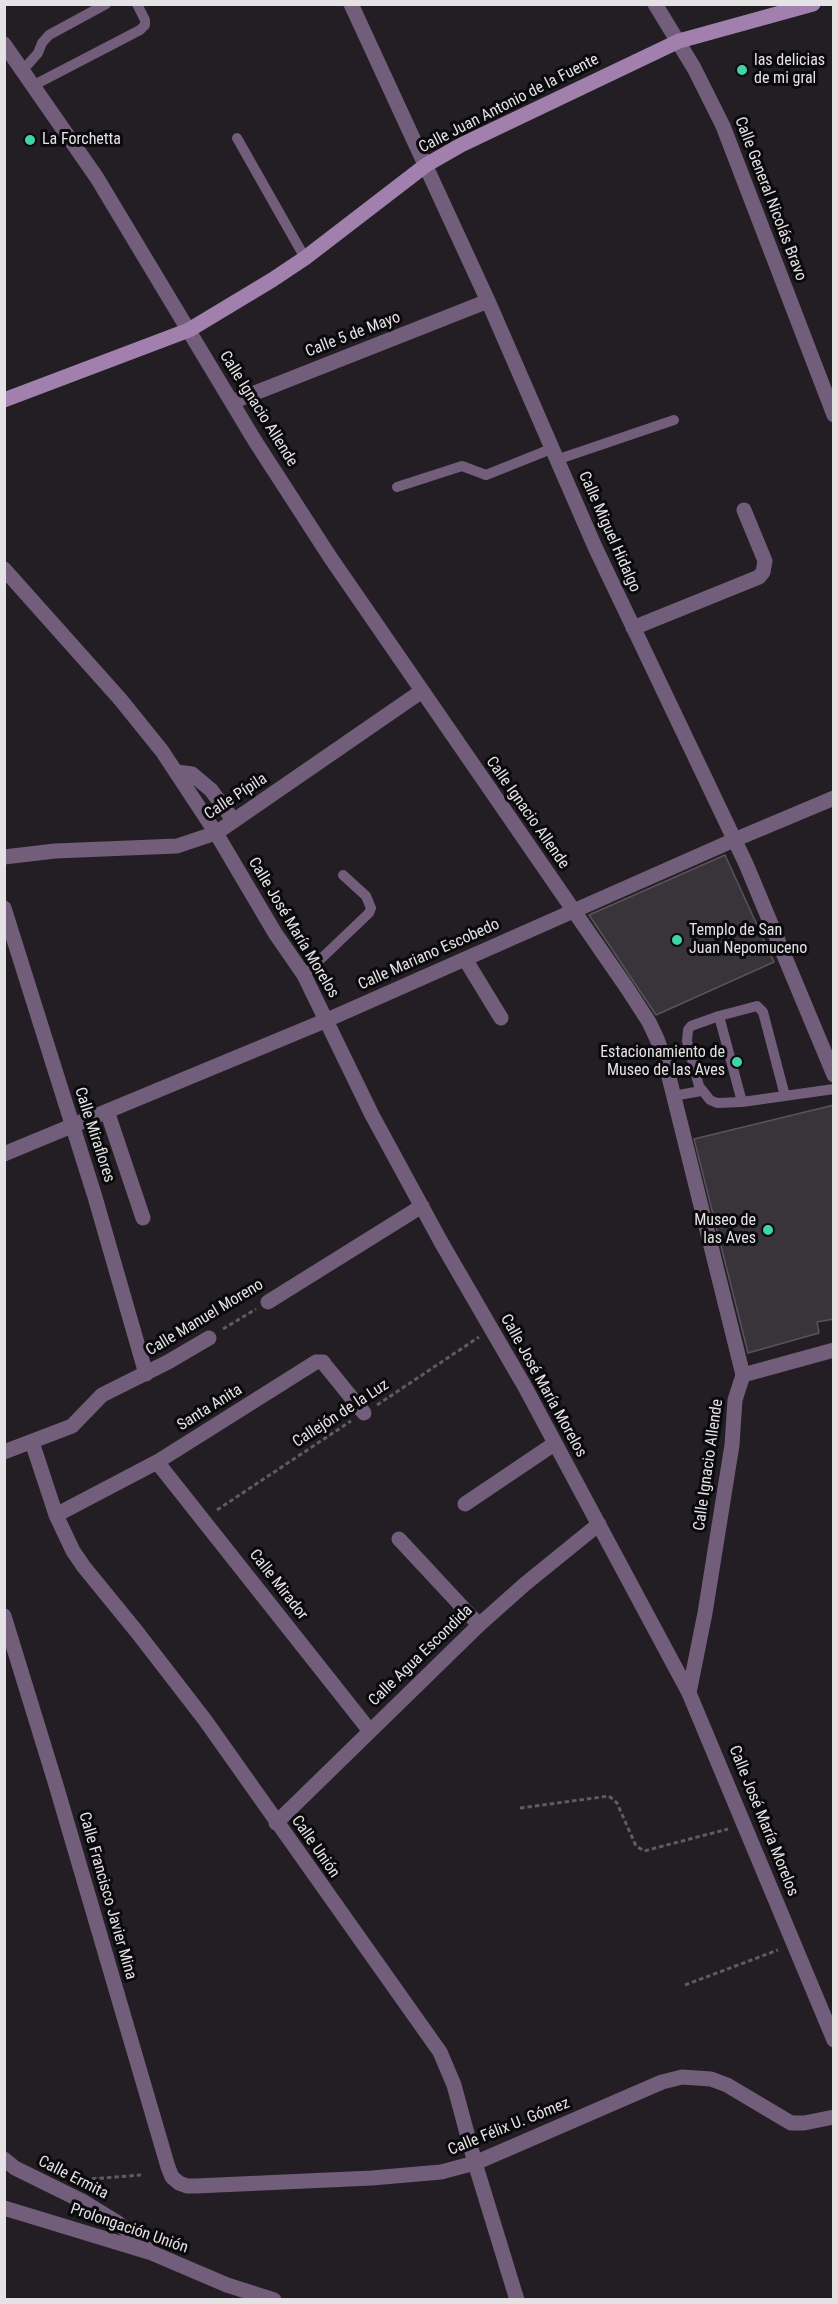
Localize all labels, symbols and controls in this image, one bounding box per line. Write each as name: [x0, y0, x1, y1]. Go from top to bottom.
street label: Calle Juan Antonio de la Fuente: [416, 50, 602, 158]
place label: las delicias de mi gral: [754, 51, 825, 89]
marker: las delicias de mi gral: [735, 63, 749, 77]
street label: Calle General Nicolás Bravo: [730, 114, 810, 284]
place label: La Forchetta: [42, 130, 121, 150]
marker: La Forchetta: [23, 133, 37, 147]
street label: Calle 5 de Mayo: [303, 308, 403, 362]
street label: Calle Ignacio Allende: [215, 348, 301, 470]
street label: Calle Miguel Hidalgo: [574, 469, 644, 595]
street label: Calle Ignacio Allende: [481, 753, 573, 873]
street label: Calle Pípila: [201, 770, 271, 824]
street label: Calle José María Morelos: [243, 854, 343, 1002]
street label: Calle Mariano Escobedo: [355, 915, 503, 995]
place label: Templo de San Juan Nepomuceno: [689, 921, 807, 959]
marker: Templo de San Juan Nepomuceno: [670, 933, 684, 947]
place label: Estacionamiento de Museo de las Aves: [600, 1043, 725, 1081]
marker: Estacionamiento de Museo de las Aves: [730, 1055, 744, 1069]
street label: Calle Miraflores: [70, 1085, 118, 1185]
place label: Museo de las Aves: [694, 1211, 756, 1249]
marker: Museo de las Aves: [761, 1223, 775, 1237]
street label: Calle Manuel Moreno: [143, 1275, 267, 1361]
street label: Calle José María Morelos: [496, 1311, 590, 1461]
street label: Callejón de la Luz: [289, 1376, 393, 1452]
street label: Santa Anita: [174, 1381, 246, 1435]
street label: Calle Ignacio Allende: [690, 1398, 728, 1532]
street label: Calle Mirador: [245, 1546, 311, 1624]
street label: Calle Agua Escondida: [365, 1601, 477, 1711]
street label: Calle José María Morelos: [724, 1743, 802, 1899]
street label: Calle Francisco Javier Mina: [74, 1810, 140, 1982]
street label: Calle Unión: [287, 1812, 343, 1882]
street label: Calle Félix U. Gómez: [445, 2094, 573, 2160]
street label: Calle Ermita: [35, 2152, 111, 2204]
street label: Prolongación Unión: [68, 2200, 190, 2258]

